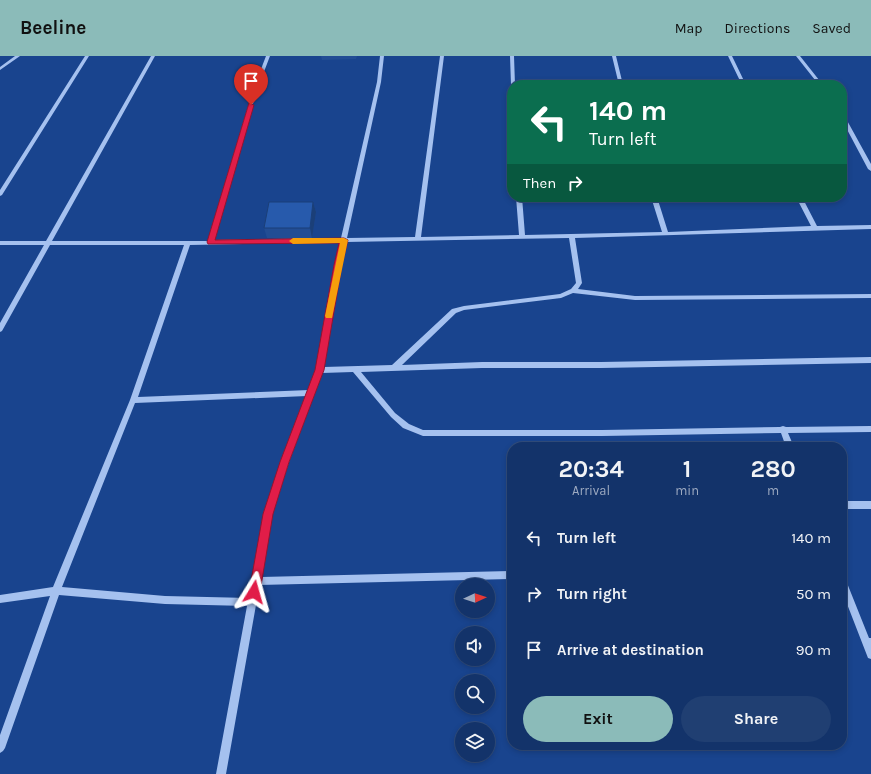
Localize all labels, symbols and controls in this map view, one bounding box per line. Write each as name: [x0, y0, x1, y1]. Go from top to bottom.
text: Beeline: [20, 17, 86, 39]
text: Map: [675, 20, 703, 37]
text: Directions: [725, 20, 790, 37]
text: Saved: [812, 20, 851, 37]
pin: [234, 64, 268, 105]
icon: arrive: [240, 70, 262, 92]
text: 140 m: [589, 94, 667, 127]
icon: left: [523, 96, 575, 148]
text: Turn left: [589, 128, 657, 150]
icon: right: [564, 172, 586, 194]
text: Then: [523, 174, 556, 192]
text: 20:34: [558, 455, 624, 483]
text: 1: [683, 455, 691, 483]
text: 280: [750, 455, 796, 483]
text: Arrival: [572, 483, 610, 498]
text: min: [675, 483, 699, 498]
text: m: [767, 483, 779, 498]
icon: left: [523, 527, 545, 549]
text: Turn left: [557, 529, 616, 547]
text: 140 m: [791, 529, 831, 547]
position arrow: [233, 571, 275, 613]
north arrow: [455, 578, 495, 618]
map controls: [455, 578, 495, 762]
icon: right: [523, 583, 545, 605]
text: Turn right: [557, 585, 627, 603]
text: 50 m: [796, 585, 831, 603]
button: sound: [455, 626, 495, 666]
icon: arrive: [523, 639, 545, 661]
text: Arrive at destination: [557, 641, 704, 659]
text: 90 m: [796, 641, 831, 659]
button: search: [455, 674, 495, 714]
button: Exit: [523, 696, 673, 742]
button: Share: [681, 696, 831, 742]
button: layers: [455, 722, 495, 762]

